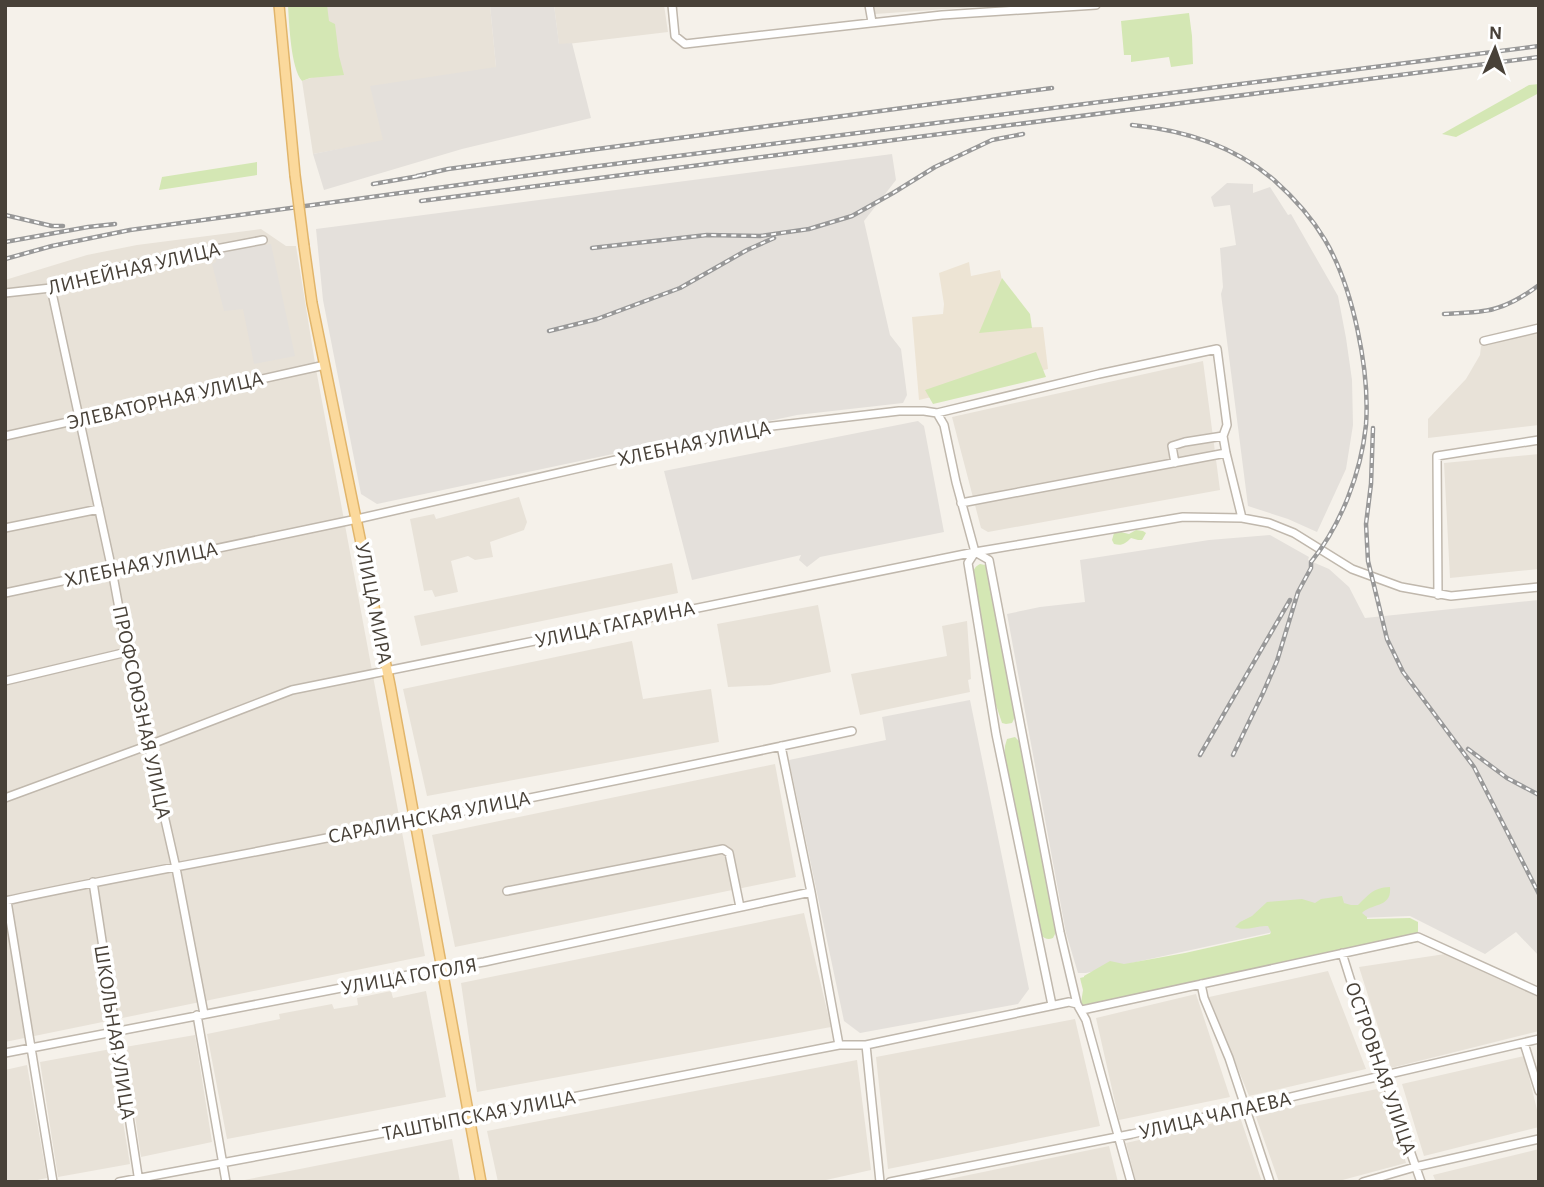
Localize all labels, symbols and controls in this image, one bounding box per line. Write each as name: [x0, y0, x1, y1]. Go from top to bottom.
north arrow: [1460, 14, 1530, 84]
text: N: [1489, 24, 1502, 43]
street label: ЛИНЕЙНАЯ УЛИЦА: [46, 237, 222, 299]
street label: ЭЛЕВАТОРНАЯ УЛИЦА: [65, 368, 265, 433]
street label: ХЛЕБНАЯ УЛИЦА: [616, 417, 773, 470]
street label: ХЛЕБНАЯ УЛИЦА: [63, 538, 220, 591]
street label: УЛИЦА МИРА: [351, 540, 396, 666]
street label: УЛИЦА ГАГАРИНА: [533, 597, 697, 652]
street label: ПРОФСОЮЗНАЯ УЛИЦА: [109, 603, 174, 821]
street label: САРАЛИНСКАЯ УЛИЦА: [326, 788, 532, 847]
street label: ШКОЛЬНАЯ УЛИЦА: [90, 943, 139, 1121]
street label: УЛИЦА ГОГОЛЯ: [339, 954, 479, 999]
street label: ОСТРОВНАЯ УЛИЦА: [1341, 979, 1420, 1157]
street label: ТАШТЫПСКАЯ УЛИЦА: [381, 1086, 577, 1145]
street label: УЛИЦА ЧАПАЕВА: [1137, 1088, 1293, 1143]

